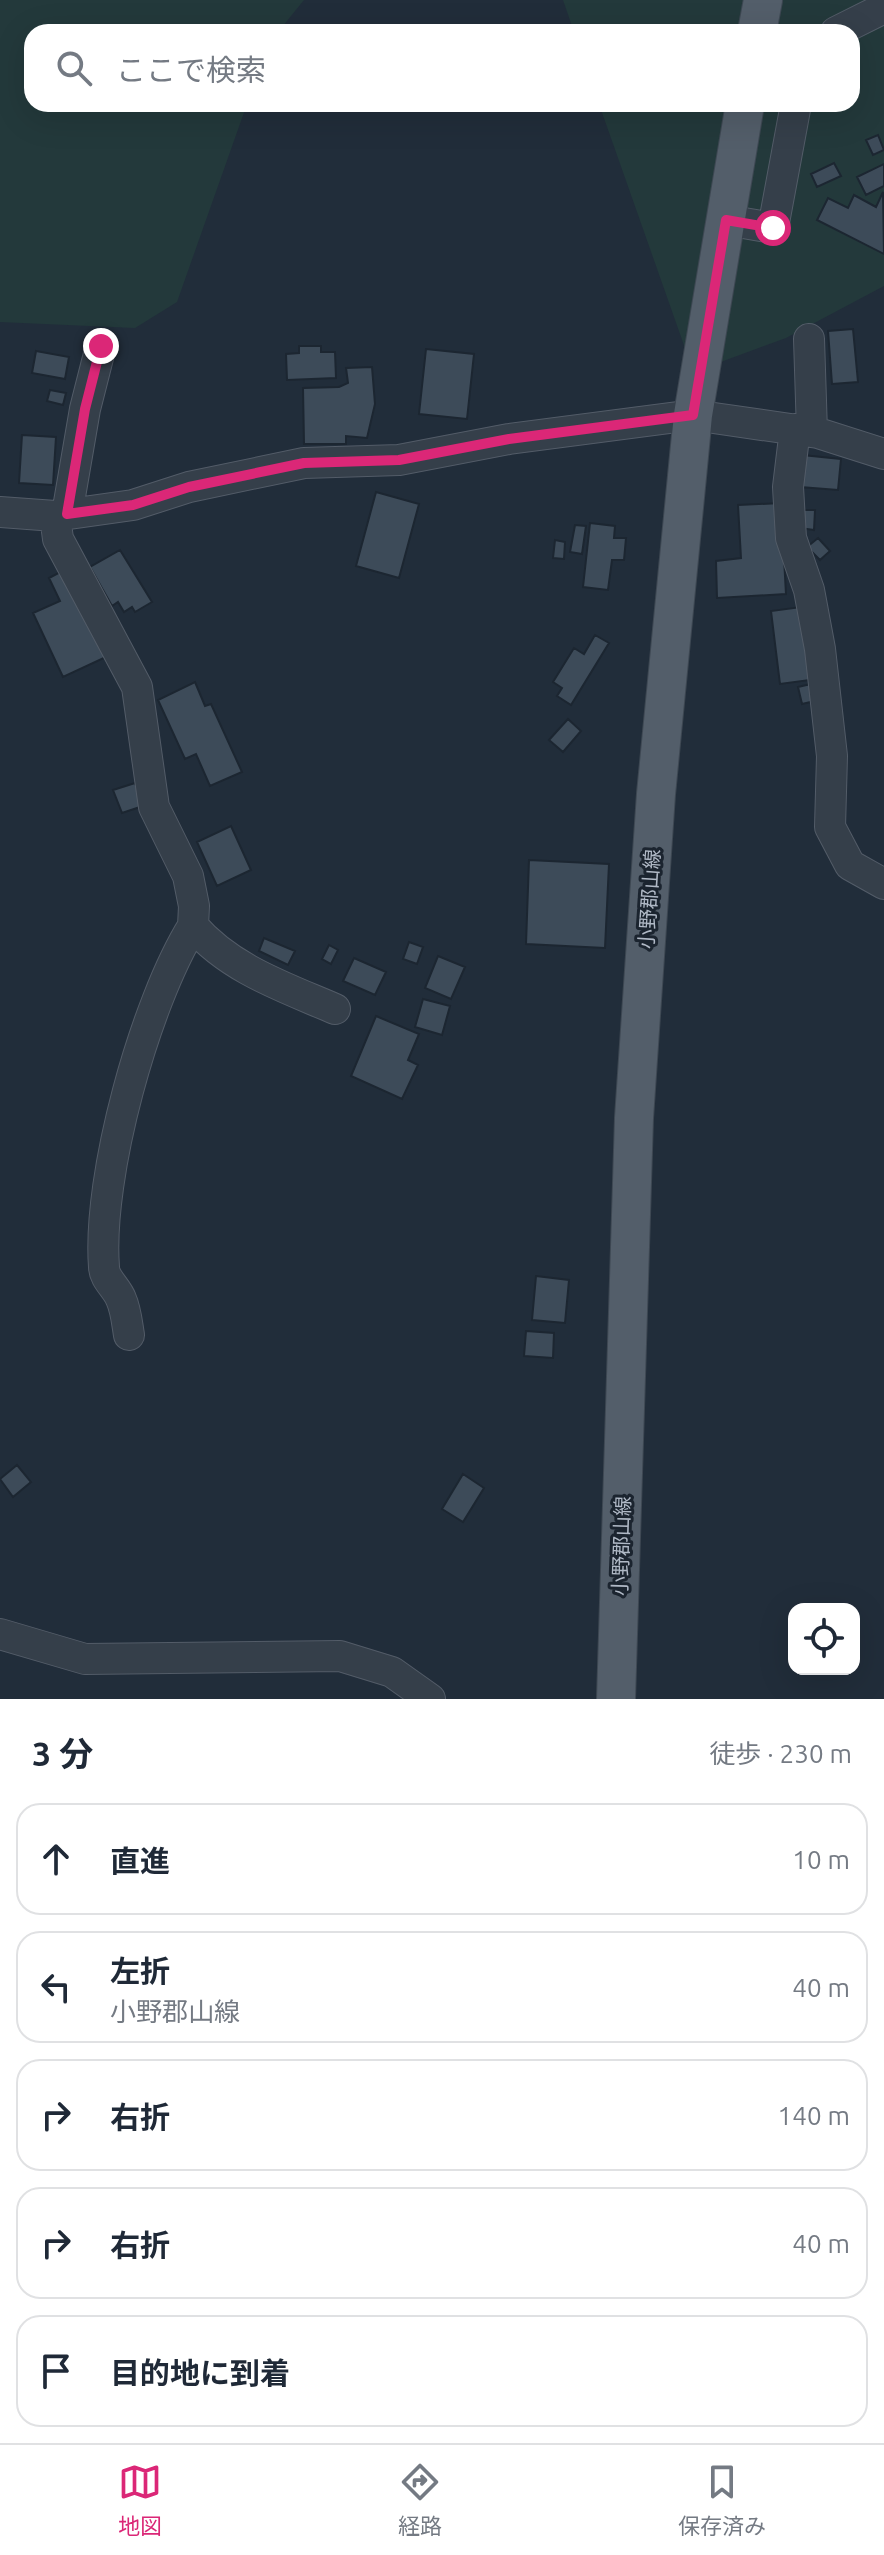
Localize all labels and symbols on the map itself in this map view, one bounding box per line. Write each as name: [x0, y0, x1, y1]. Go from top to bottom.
route start: [755, 210, 791, 246]
route end: [83, 328, 119, 364]
street label: 小野郡山線: [634, 848, 664, 950]
street label: 小野郡山線: [608, 1496, 634, 1596]

